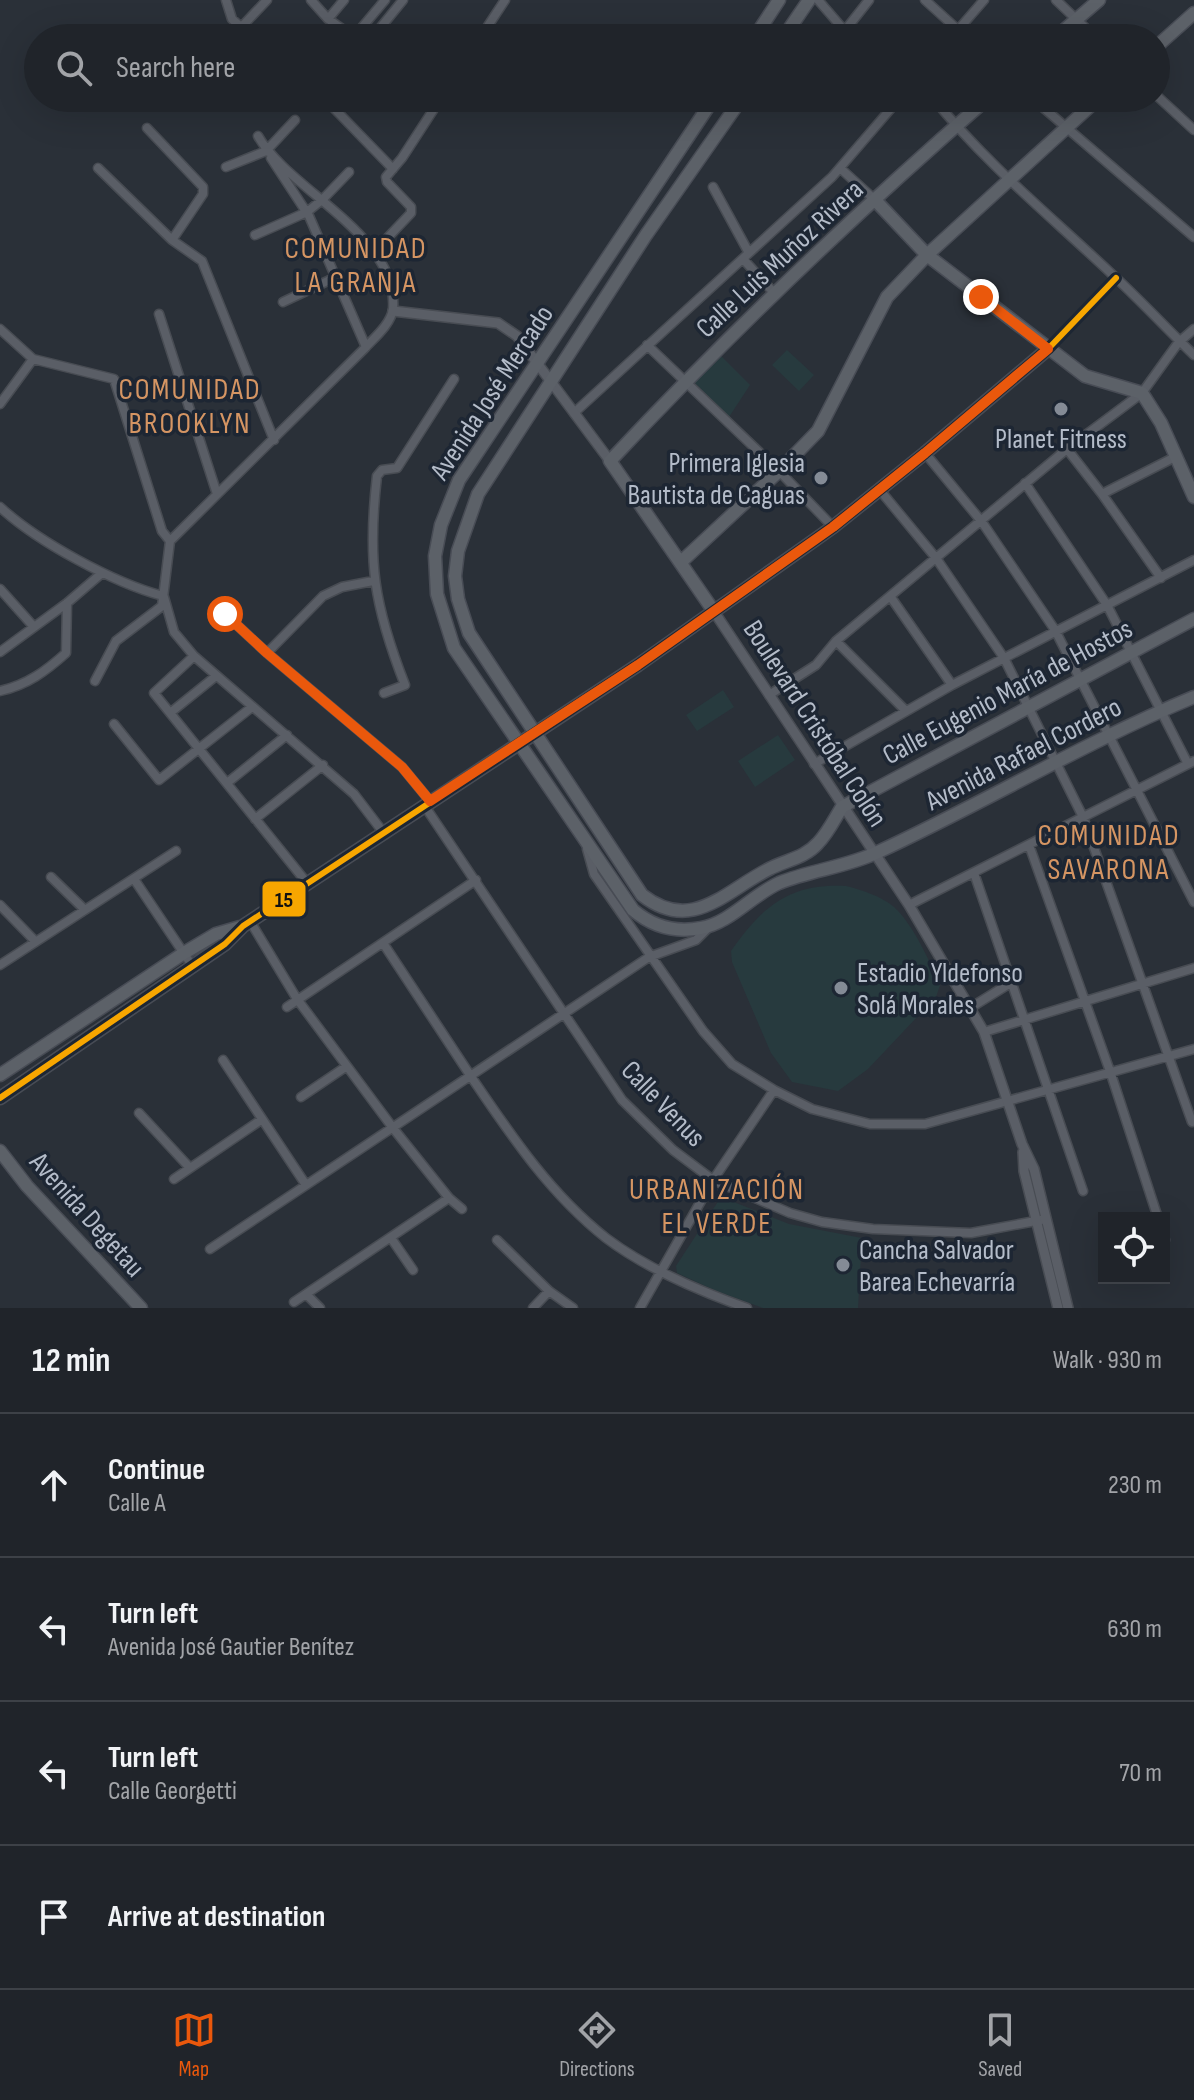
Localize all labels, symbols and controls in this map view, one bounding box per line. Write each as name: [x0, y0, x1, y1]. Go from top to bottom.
search box: [24, 24, 1170, 112]
icon: search: [52, 46, 96, 90]
text: Search here: [116, 50, 235, 86]
street label: Calle Luis Muñoz Rivera: [690, 173, 870, 345]
district label: COMUNIDAD LA GRANJA: [284, 231, 428, 301]
route end: [963, 279, 999, 315]
street label: Avenida José Mercado: [423, 299, 561, 487]
district label: COMUNIDAD BROOKLYN: [118, 372, 262, 442]
marker: Planet Fitness: [1052, 400, 1070, 418]
place label: Planet Fitness: [995, 423, 1127, 456]
place label: Primera Iglesia Bautista de Caguas: [628, 447, 805, 512]
marker: Primera Iglesia Bautista de Caguas: [812, 469, 830, 487]
route start: [207, 596, 243, 632]
street label: Calle Eugenio María de Hostos: [877, 612, 1138, 772]
street label: Boulevard Cristóbal Colón: [736, 614, 894, 833]
street label: Avenida Rafael Cordero: [919, 691, 1127, 818]
district label: COMUNIDAD SAVARONA: [1037, 818, 1181, 888]
line badge: 15: [261, 880, 307, 918]
text: 15: [275, 887, 293, 914]
place label: Estadio Yldefonso Solá Morales: [857, 957, 1023, 1022]
marker: Estadio Yldefonso Solá Morales: [832, 979, 850, 997]
street label: Calle Venus: [614, 1054, 712, 1154]
street label: Avenida Degetau: [22, 1145, 151, 1284]
district label: URBANIZACIÓN EL VERDE: [629, 1172, 805, 1242]
map controls: [1098, 1212, 1170, 1284]
button: locate: [1098, 1212, 1170, 1284]
place label: Cancha Salvador Barea Echevarría: [859, 1234, 1015, 1299]
marker: Cancha Salvador Barea Echevarría: [834, 1256, 852, 1274]
text: 12 min: [32, 1340, 111, 1381]
text: Walk · 930 m: [1053, 1345, 1162, 1376]
text: Continue: [108, 1452, 205, 1488]
icon: ahead: [32, 1463, 76, 1507]
text: 230 m: [1108, 1470, 1162, 1501]
text: Calle A: [108, 1488, 166, 1519]
text: Turn left: [108, 1596, 198, 1632]
icon: left: [32, 1607, 76, 1651]
text: 630 m: [1107, 1614, 1162, 1645]
text: Avenida José Gautier Benítez: [108, 1632, 354, 1663]
text: Turn left: [108, 1740, 198, 1776]
icon: left: [32, 1751, 76, 1795]
text: 70 m: [1119, 1758, 1162, 1789]
text: Calle Georgetti: [108, 1776, 237, 1807]
icon: arrive: [32, 1895, 76, 1939]
text: Arrive at destination: [108, 1899, 325, 1935]
tab: Map: [172, 2008, 216, 2083]
tab: Directions: [559, 2008, 635, 2083]
tab: Saved: [978, 2008, 1022, 2083]

